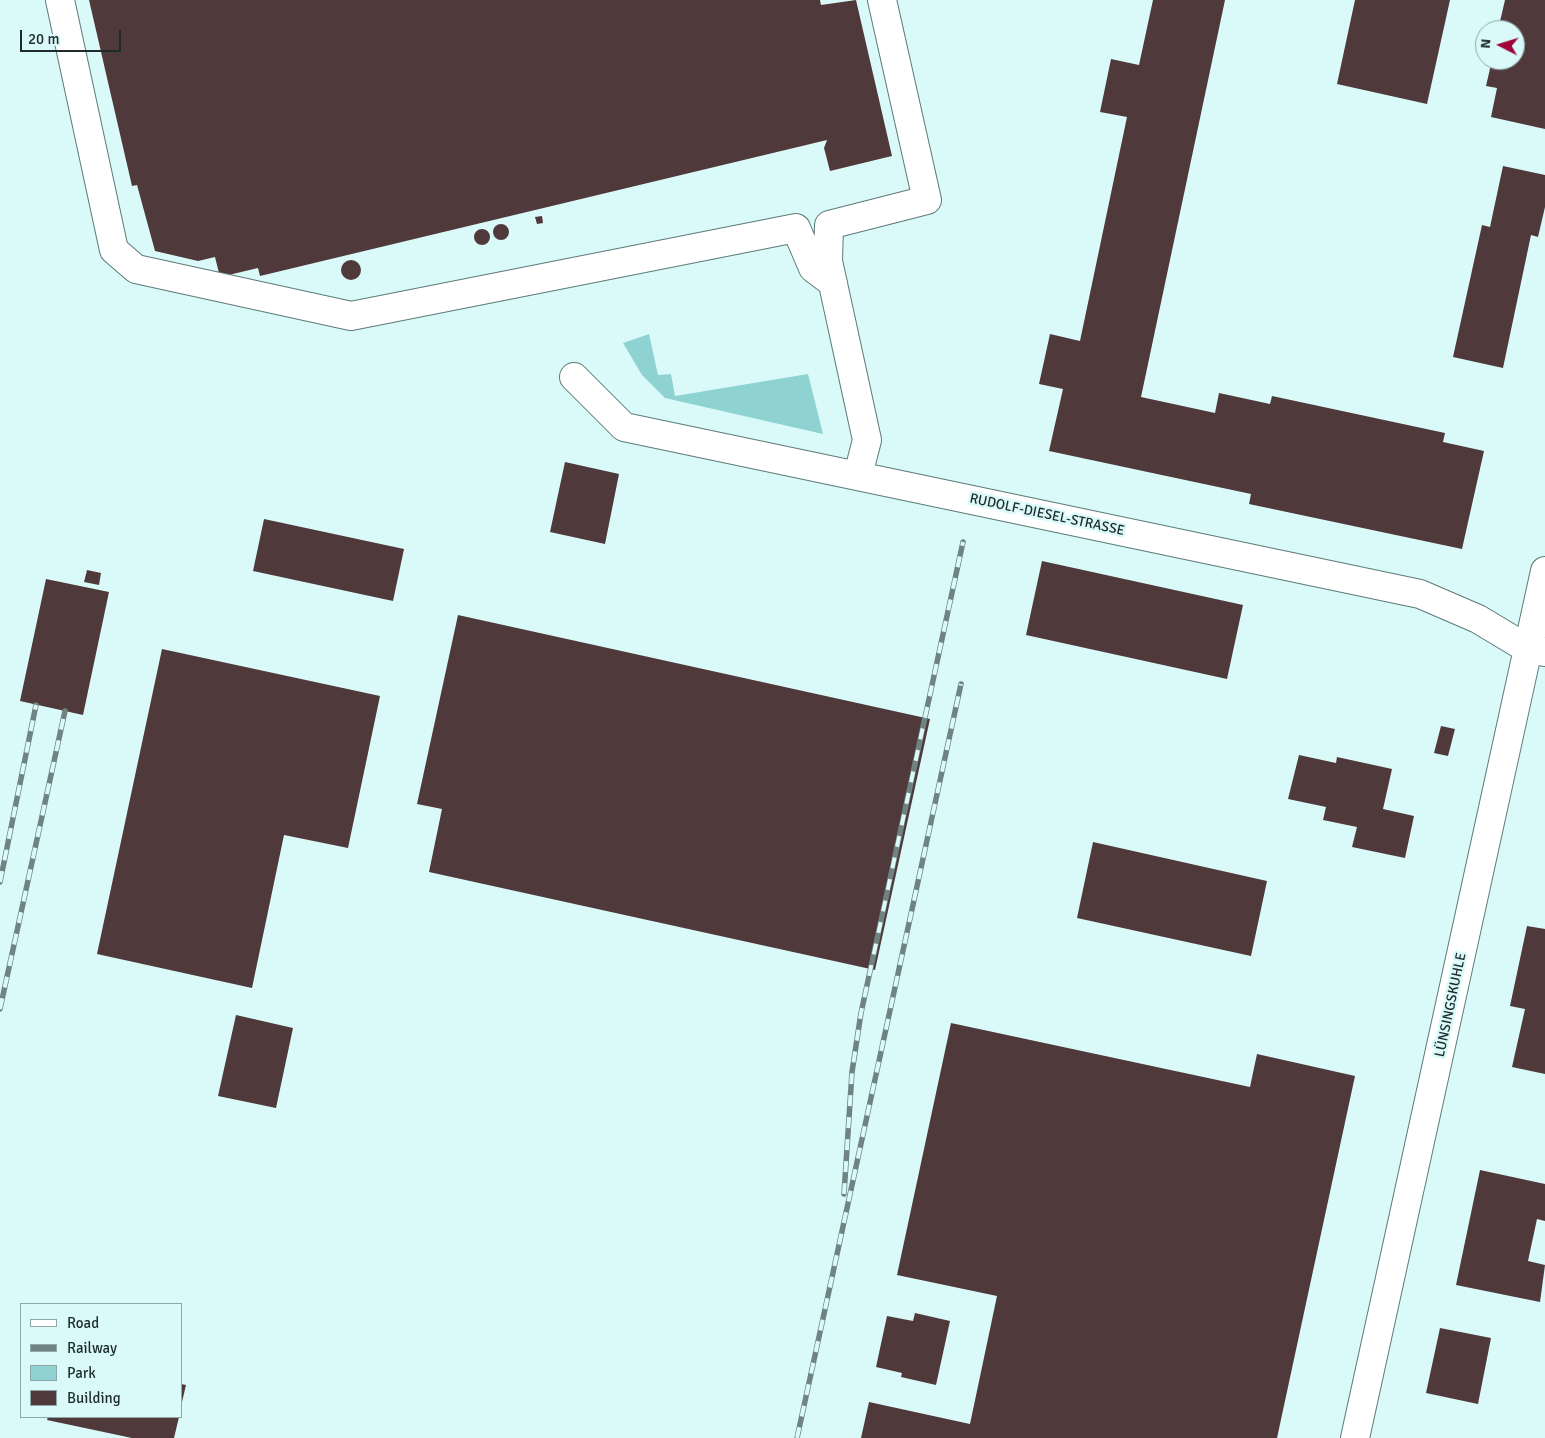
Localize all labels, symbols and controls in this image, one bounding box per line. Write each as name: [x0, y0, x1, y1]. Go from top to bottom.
scale bar: [22, 20, 124, 52]
north arrow: [1475, 20, 1525, 70]
text: 20 m: [28, 30, 59, 48]
text: N: [1477, 38, 1494, 49]
street label: RUDOLF-DIESEL-STRASSE: [968, 490, 1126, 540]
street label: LÜNSINGSKUHLE: [1432, 951, 1470, 1059]
legend: [20, 1303, 182, 1418]
text: Road: [67, 1314, 99, 1332]
text: Railway: [67, 1339, 117, 1357]
text: Park: [67, 1364, 96, 1382]
text: Building: [67, 1389, 121, 1407]

